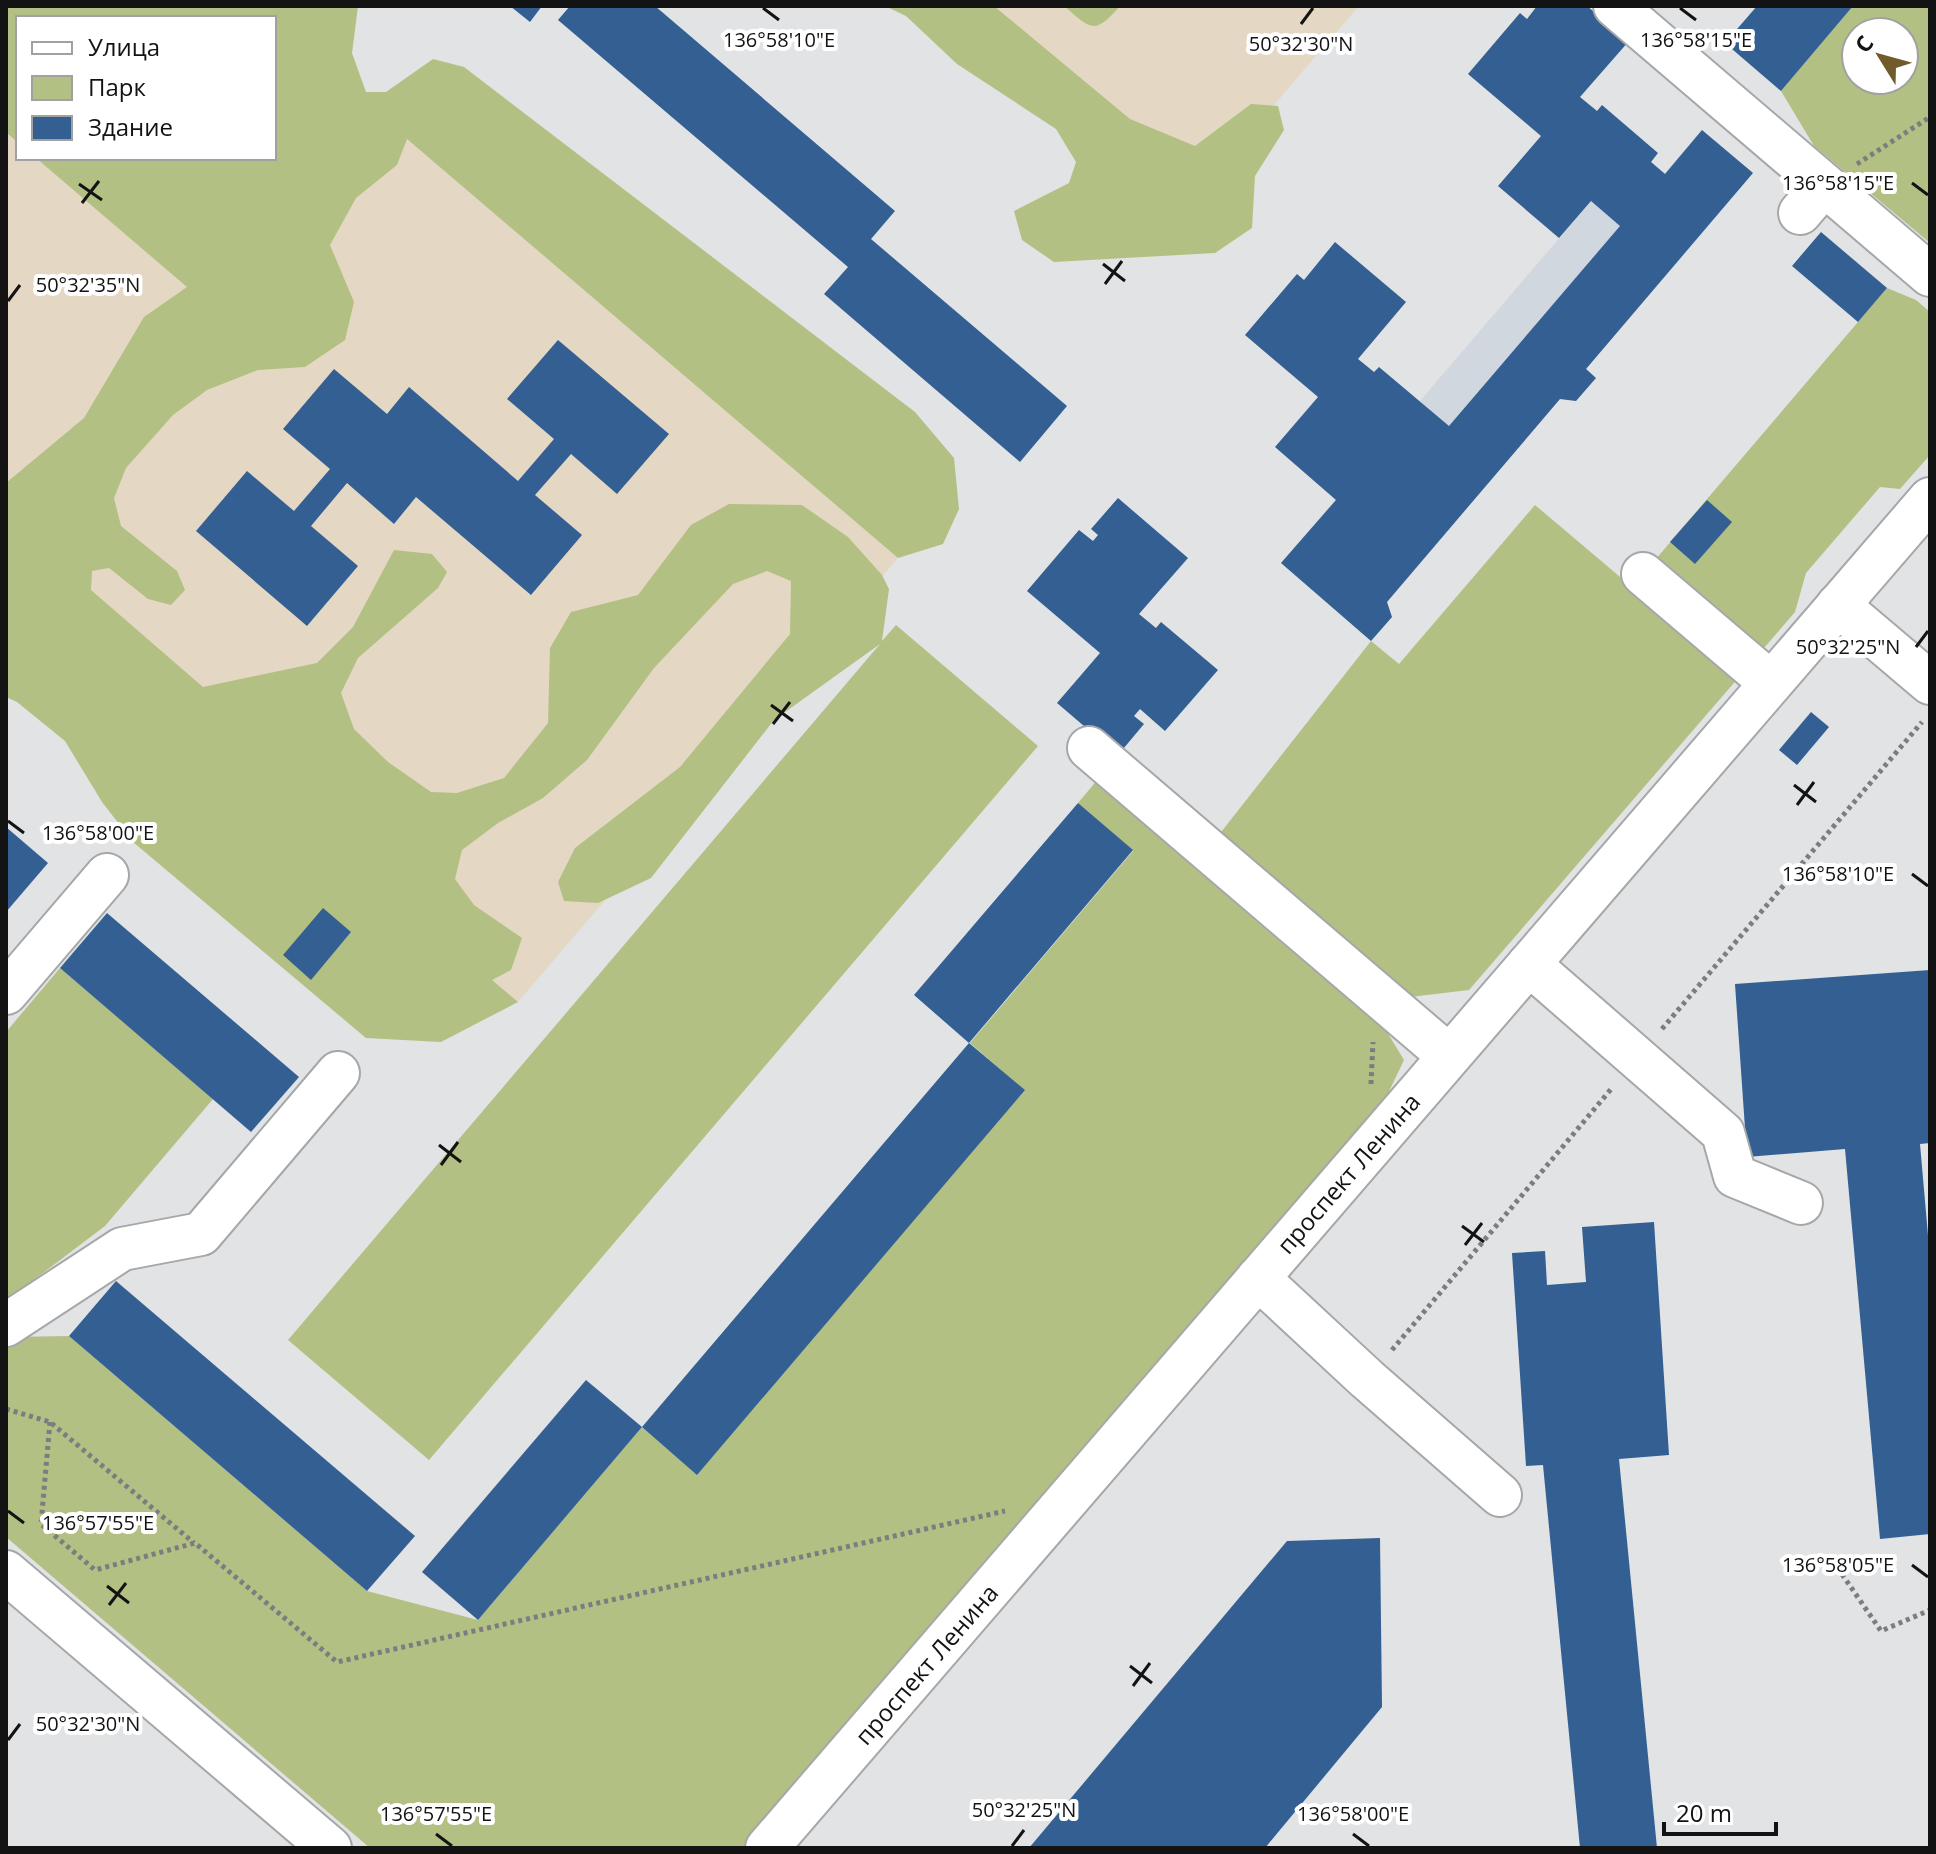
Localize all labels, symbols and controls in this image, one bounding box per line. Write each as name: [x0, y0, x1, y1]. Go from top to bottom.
legend: [16, 16, 276, 160]
north arrow: [1840, 16, 1920, 96]
text: 136°58'10"E: [723, 26, 835, 53]
text: 136°58'15"E: [1640, 26, 1752, 53]
text: С: [1847, 29, 1879, 58]
text: Улица: [88, 30, 160, 63]
text: 50°32'30"N: [1249, 30, 1353, 57]
text: Парк: [88, 70, 146, 103]
text: Здание: [88, 110, 173, 143]
text: 136°58'15"E: [1782, 169, 1894, 196]
text: 50°32'35"N: [36, 271, 140, 298]
text: 50°32'25"N: [1796, 633, 1900, 660]
text: 136°58'00"E: [42, 819, 154, 846]
text: 136°58'10"E: [1782, 860, 1894, 887]
street label: проспект Ленина: [1269, 1086, 1427, 1260]
text: 136°57'55"E: [42, 1509, 154, 1536]
text: 136°58'05"E: [1782, 1551, 1894, 1578]
street label: проспект Ленина: [847, 1577, 1005, 1751]
text: 50°32'30"N: [36, 1710, 140, 1737]
scale bar: [1664, 1786, 1776, 1836]
text: 50°32'25"N: [972, 1796, 1076, 1823]
text: 20 m: [1676, 1796, 1732, 1829]
text: 136°57'55"E: [380, 1800, 492, 1827]
text: 136°58'00"E: [1297, 1800, 1409, 1827]

